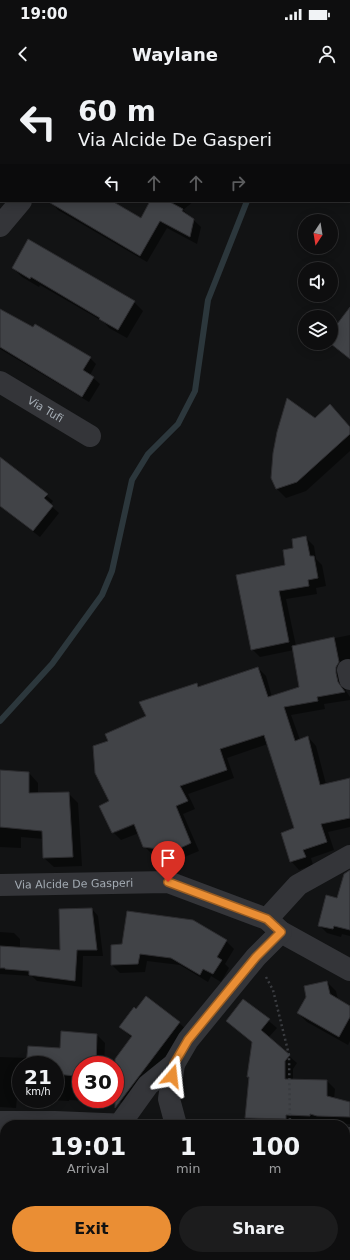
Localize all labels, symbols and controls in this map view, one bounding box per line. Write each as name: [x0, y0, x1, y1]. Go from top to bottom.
text: 19:00: [20, 5, 68, 23]
icon: back: [12, 43, 34, 65]
icon: person: [316, 43, 338, 65]
text: Waylane: [132, 44, 218, 65]
text: 60 m: [78, 95, 156, 128]
icon: left: [12, 96, 64, 148]
text: Via Alcide De Gasperi: [78, 129, 272, 150]
icon: left: [101, 172, 123, 194]
icon: ahead: [143, 172, 165, 194]
icon: ahead: [185, 172, 207, 194]
icon: right: [227, 172, 249, 194]
north arrow: [298, 214, 338, 254]
map controls: [298, 214, 338, 350]
button: sound: [298, 262, 338, 302]
button: layers: [298, 310, 338, 350]
street label: Via Tufi: [25, 394, 66, 425]
pin: [151, 841, 185, 882]
icon: arrive: [157, 847, 179, 869]
street label: Via Alcide De Gasperi: [15, 876, 133, 891]
position arrow: [151, 1055, 193, 1097]
speed limit sign: 30: [72, 1056, 124, 1108]
text: 21: [24, 1065, 52, 1089]
text: km/h: [25, 1086, 51, 1097]
text: 19:01: [50, 1133, 126, 1161]
text: 1: [180, 1133, 196, 1161]
text: 100: [250, 1133, 300, 1161]
text: Arrival: [67, 1161, 109, 1176]
text: min: [176, 1161, 200, 1176]
text: m: [269, 1161, 282, 1176]
button: Exit: [12, 1206, 171, 1252]
button: Share: [179, 1206, 338, 1252]

